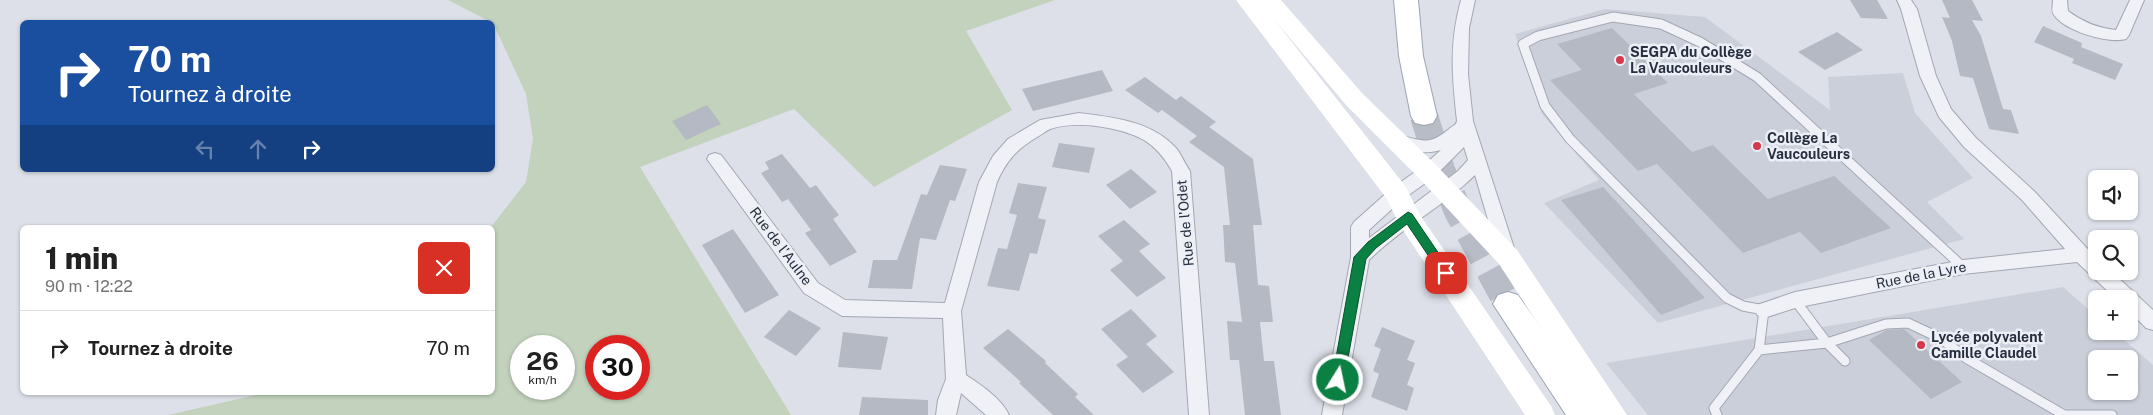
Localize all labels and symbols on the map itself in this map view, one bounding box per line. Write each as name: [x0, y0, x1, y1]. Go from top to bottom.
place label: SEGPA du Collège La Vaucouleurs: [1630, 44, 1752, 76]
marker: SEGPA du Collège La Vaucouleurs: [1614, 54, 1626, 66]
place label: Collège La Vaucouleurs: [1767, 130, 1850, 162]
marker: Collège La Vaucouleurs: [1751, 140, 1763, 152]
street label: Rue de l'Odet: [1173, 179, 1197, 267]
street label: Rue de l'Aulne: [746, 204, 816, 288]
pin: [1425, 252, 1467, 294]
street label: Rue de la Lyre: [1874, 258, 1968, 292]
place label: Lycée polyvalent Camille Claudel: [1931, 329, 2043, 361]
speed limit sign: 30: [585, 335, 650, 400]
marker: Lycée polyvalent Camille Claudel: [1915, 339, 1927, 351]
position arrow: [1311, 353, 1363, 405]

